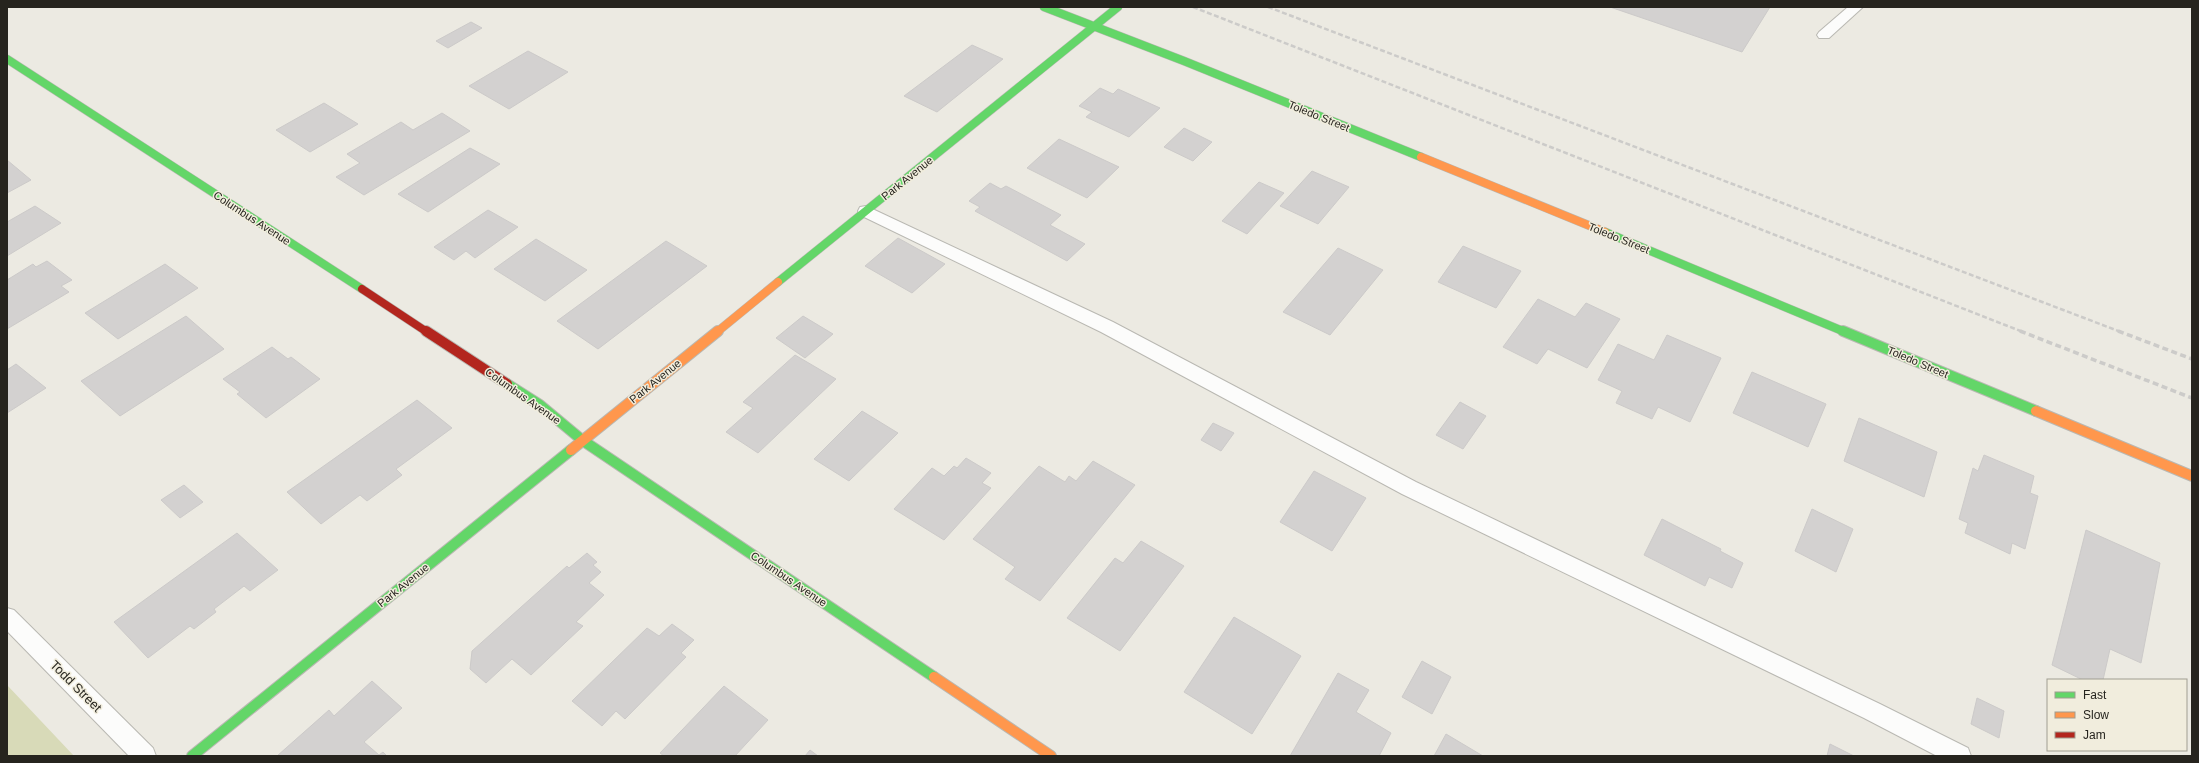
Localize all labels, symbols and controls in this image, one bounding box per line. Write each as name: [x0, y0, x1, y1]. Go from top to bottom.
street label: Toledo Street: [1287, 98, 1351, 134]
street label: Park Avenue: [879, 154, 935, 202]
street label: Columbus Avenue: [211, 189, 293, 247]
street label: Toledo Street: [1587, 220, 1651, 256]
street label: Toledo Street: [1886, 344, 1950, 380]
street label: Park Avenue: [627, 357, 683, 405]
street label: Columbus Avenue: [483, 366, 563, 426]
street label: Columbus Avenue: [749, 549, 829, 609]
street label: Park Avenue: [375, 561, 431, 609]
street label: Todd Street: [47, 657, 105, 715]
legend: [2047, 679, 2187, 751]
text: Fast: [2083, 688, 2107, 702]
text: Slow: [2083, 708, 2109, 722]
text: Jam: [2083, 728, 2106, 742]

